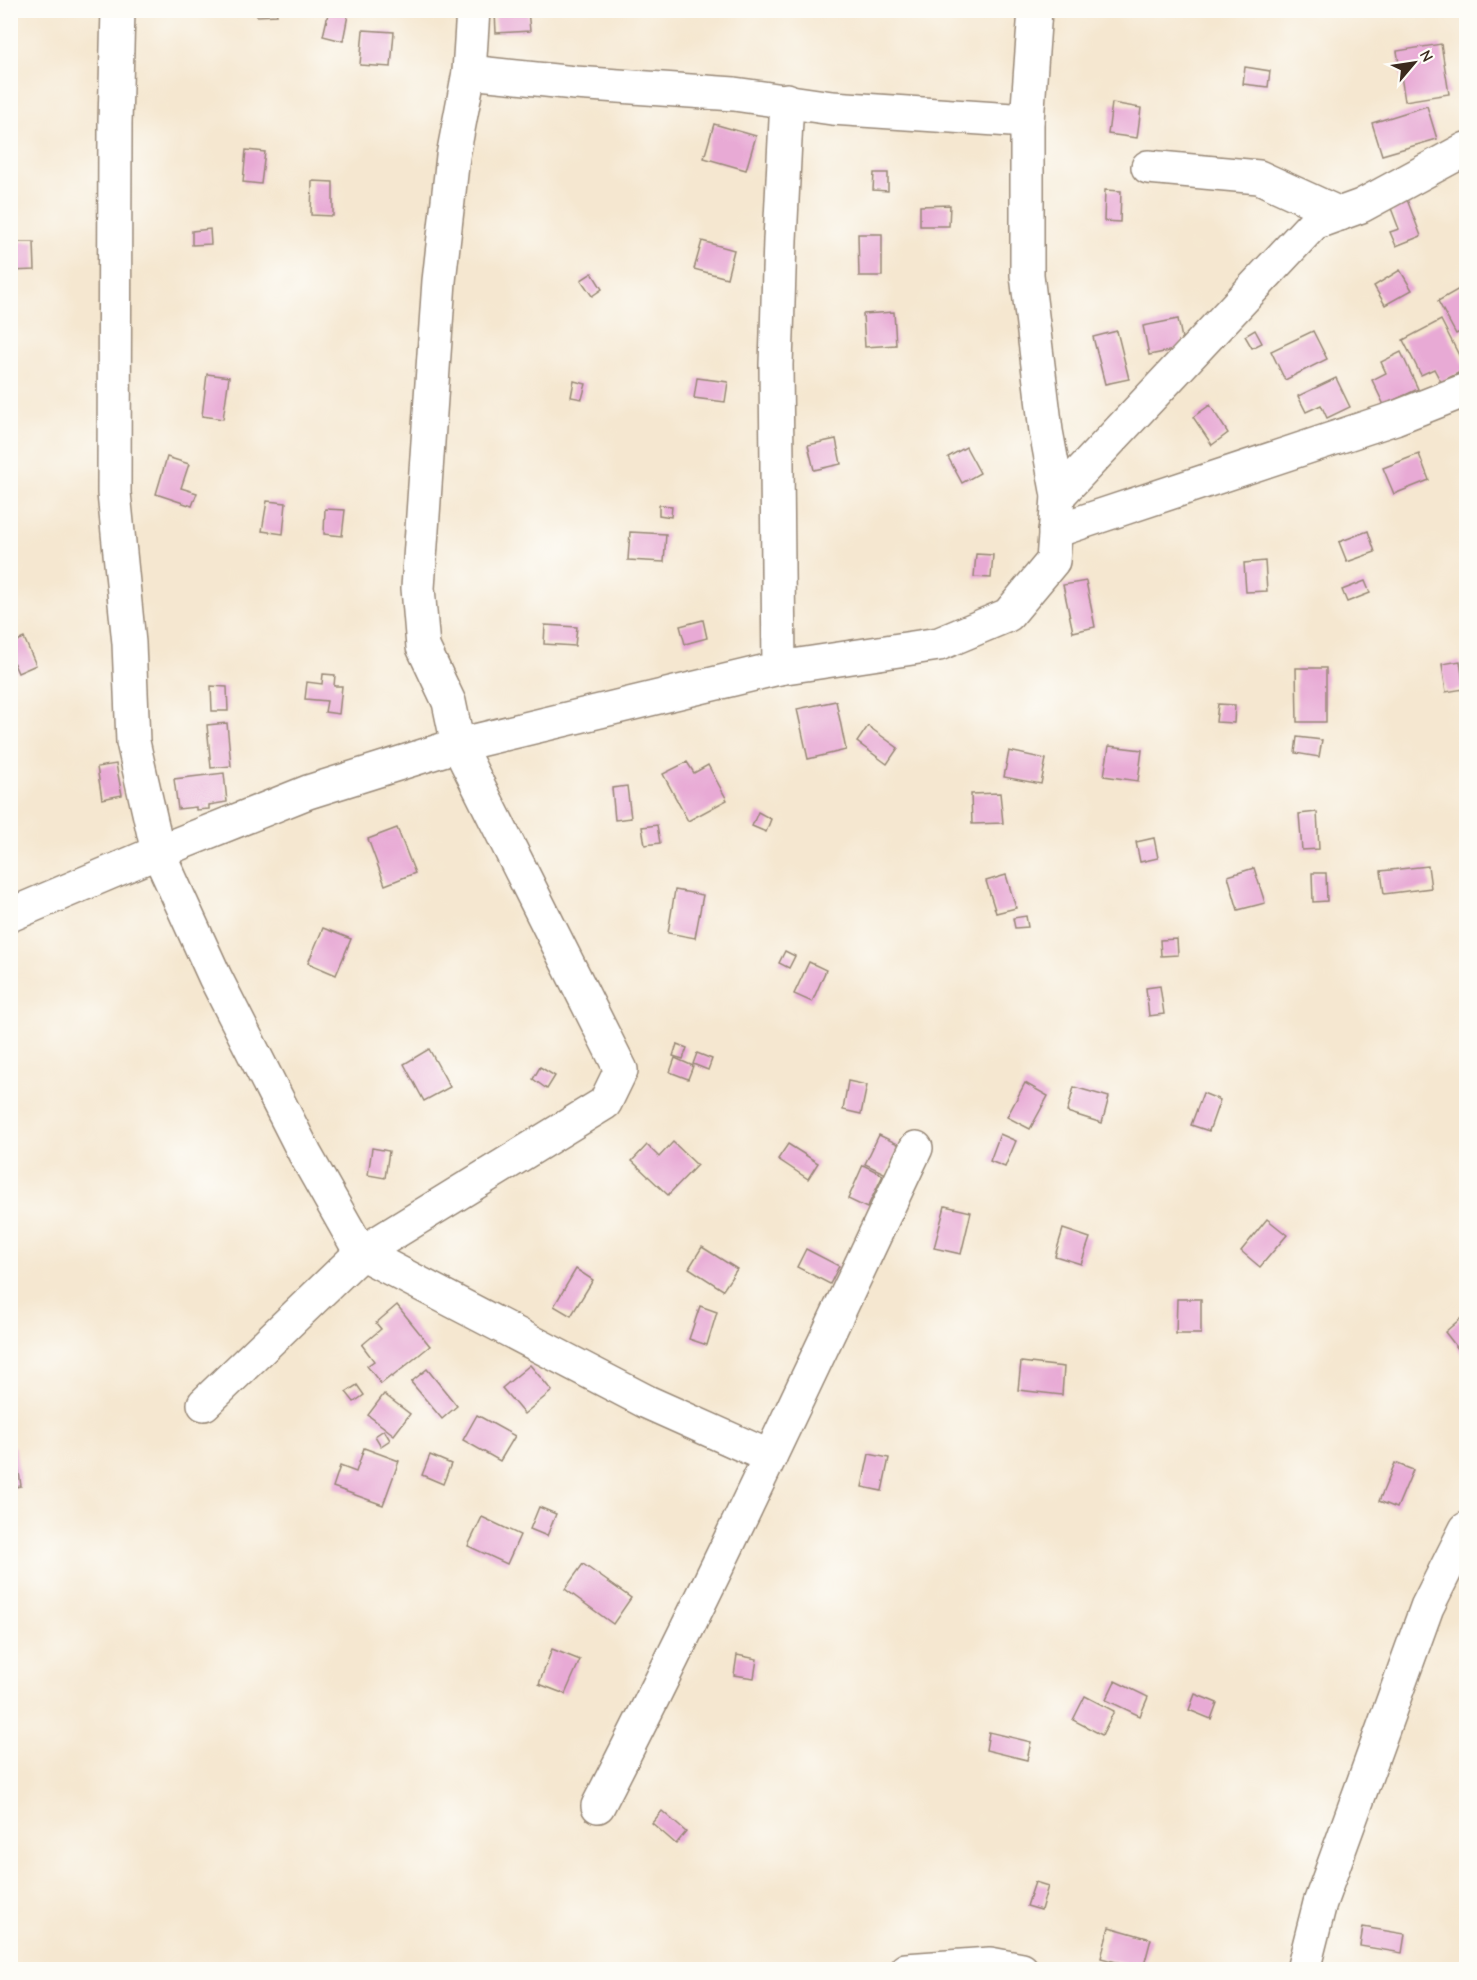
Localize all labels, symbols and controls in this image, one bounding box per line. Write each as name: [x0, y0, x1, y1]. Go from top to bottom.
north arrow: [1384, 33, 1444, 93]
text: N: [1416, 47, 1437, 65]

